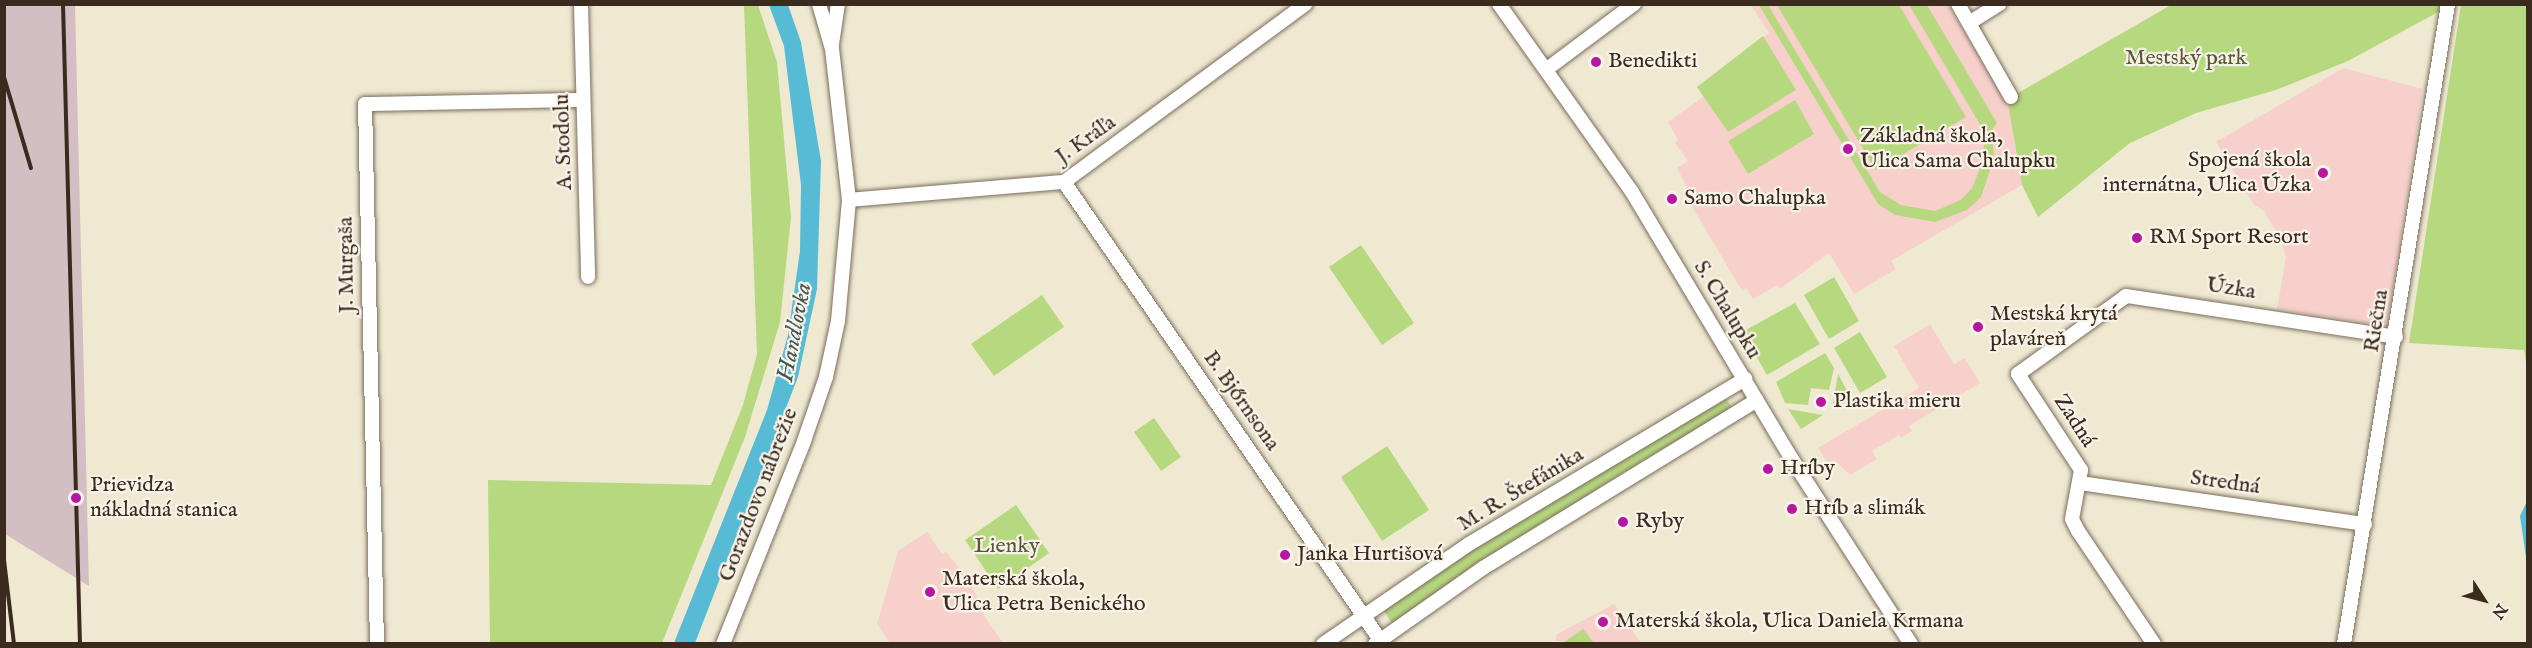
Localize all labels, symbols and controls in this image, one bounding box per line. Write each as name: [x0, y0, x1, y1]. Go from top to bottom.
park label: Mestský park: [2125, 46, 2247, 72]
place label: Benedikti: [1608, 49, 1697, 75]
marker: Benedikti: [1589, 55, 1603, 69]
street label: A. Stodolu: [549, 93, 579, 191]
street label: J. Kráľa: [1051, 110, 1121, 170]
place label: Základná škola, Ulica Sama Chalupku: [1860, 123, 2056, 174]
marker: Základná škola, Ulica Sama Chalupku: [1841, 142, 1855, 156]
place label: Spojená škola internátna, Ulica Úzka: [2103, 147, 2311, 198]
marker: Spojená škola internátna, Ulica Úzka: [2316, 166, 2330, 180]
place label: Samo Chalupka: [1684, 186, 1826, 212]
marker: Samo Chalupka: [1665, 192, 1679, 206]
street label: J. Murgaša: [333, 217, 361, 313]
place label: RM Sport Resort: [2149, 225, 2308, 251]
marker: RM Sport Resort: [2130, 231, 2144, 245]
street label: S. Chalupku: [1687, 256, 1767, 364]
street label: Úzka: [2204, 272, 2258, 306]
water label: Handlovka: [771, 280, 819, 384]
street label: Riečna: [2359, 288, 2395, 354]
place label: Mestská krytá plaváreň: [1990, 301, 2117, 352]
marker: Mestská krytá plaváreň: [1971, 320, 1985, 334]
street label: B. Bjőrnsona: [1197, 346, 1285, 456]
place label: Plastika mieru: [1833, 389, 1961, 415]
street label: Zadná: [2047, 390, 2101, 452]
marker: Plastika mieru: [1814, 395, 1828, 409]
street label: Gorazdovo nábrežie: [714, 404, 804, 586]
street label: M. R. Štefánika: [1453, 442, 1589, 538]
place label: Hríby: [1780, 456, 1835, 482]
marker: Hríby: [1761, 462, 1775, 476]
street label: Stredná: [2189, 465, 2261, 501]
place label: Prievidza nákladná stanica: [90, 472, 238, 524]
marker: Prievidza nákladná stanica: [67, 489, 85, 507]
place label: Hríb a slimák: [1804, 496, 1926, 522]
marker: Hríb a slimák: [1785, 502, 1799, 516]
place label: Ryby: [1635, 509, 1684, 535]
marker: Ryby: [1616, 515, 1630, 529]
park label: Lienky: [974, 534, 1040, 560]
place label: Janka Hurtišová: [1297, 542, 1443, 568]
marker: Janka Hurtišová: [1278, 548, 1292, 562]
place label: Materská škola, Ulica Petra Benického: [942, 566, 1146, 618]
north arrow: [2454, 570, 2514, 630]
marker: Materská škola, Ulica Petra Benického: [923, 585, 937, 599]
text: N: [2486, 599, 2511, 622]
place label: Materská škola, Ulica Daniela Krmana: [1615, 609, 1964, 635]
marker: Materská škola, Ulica Daniela Krmana: [1596, 615, 1610, 629]

